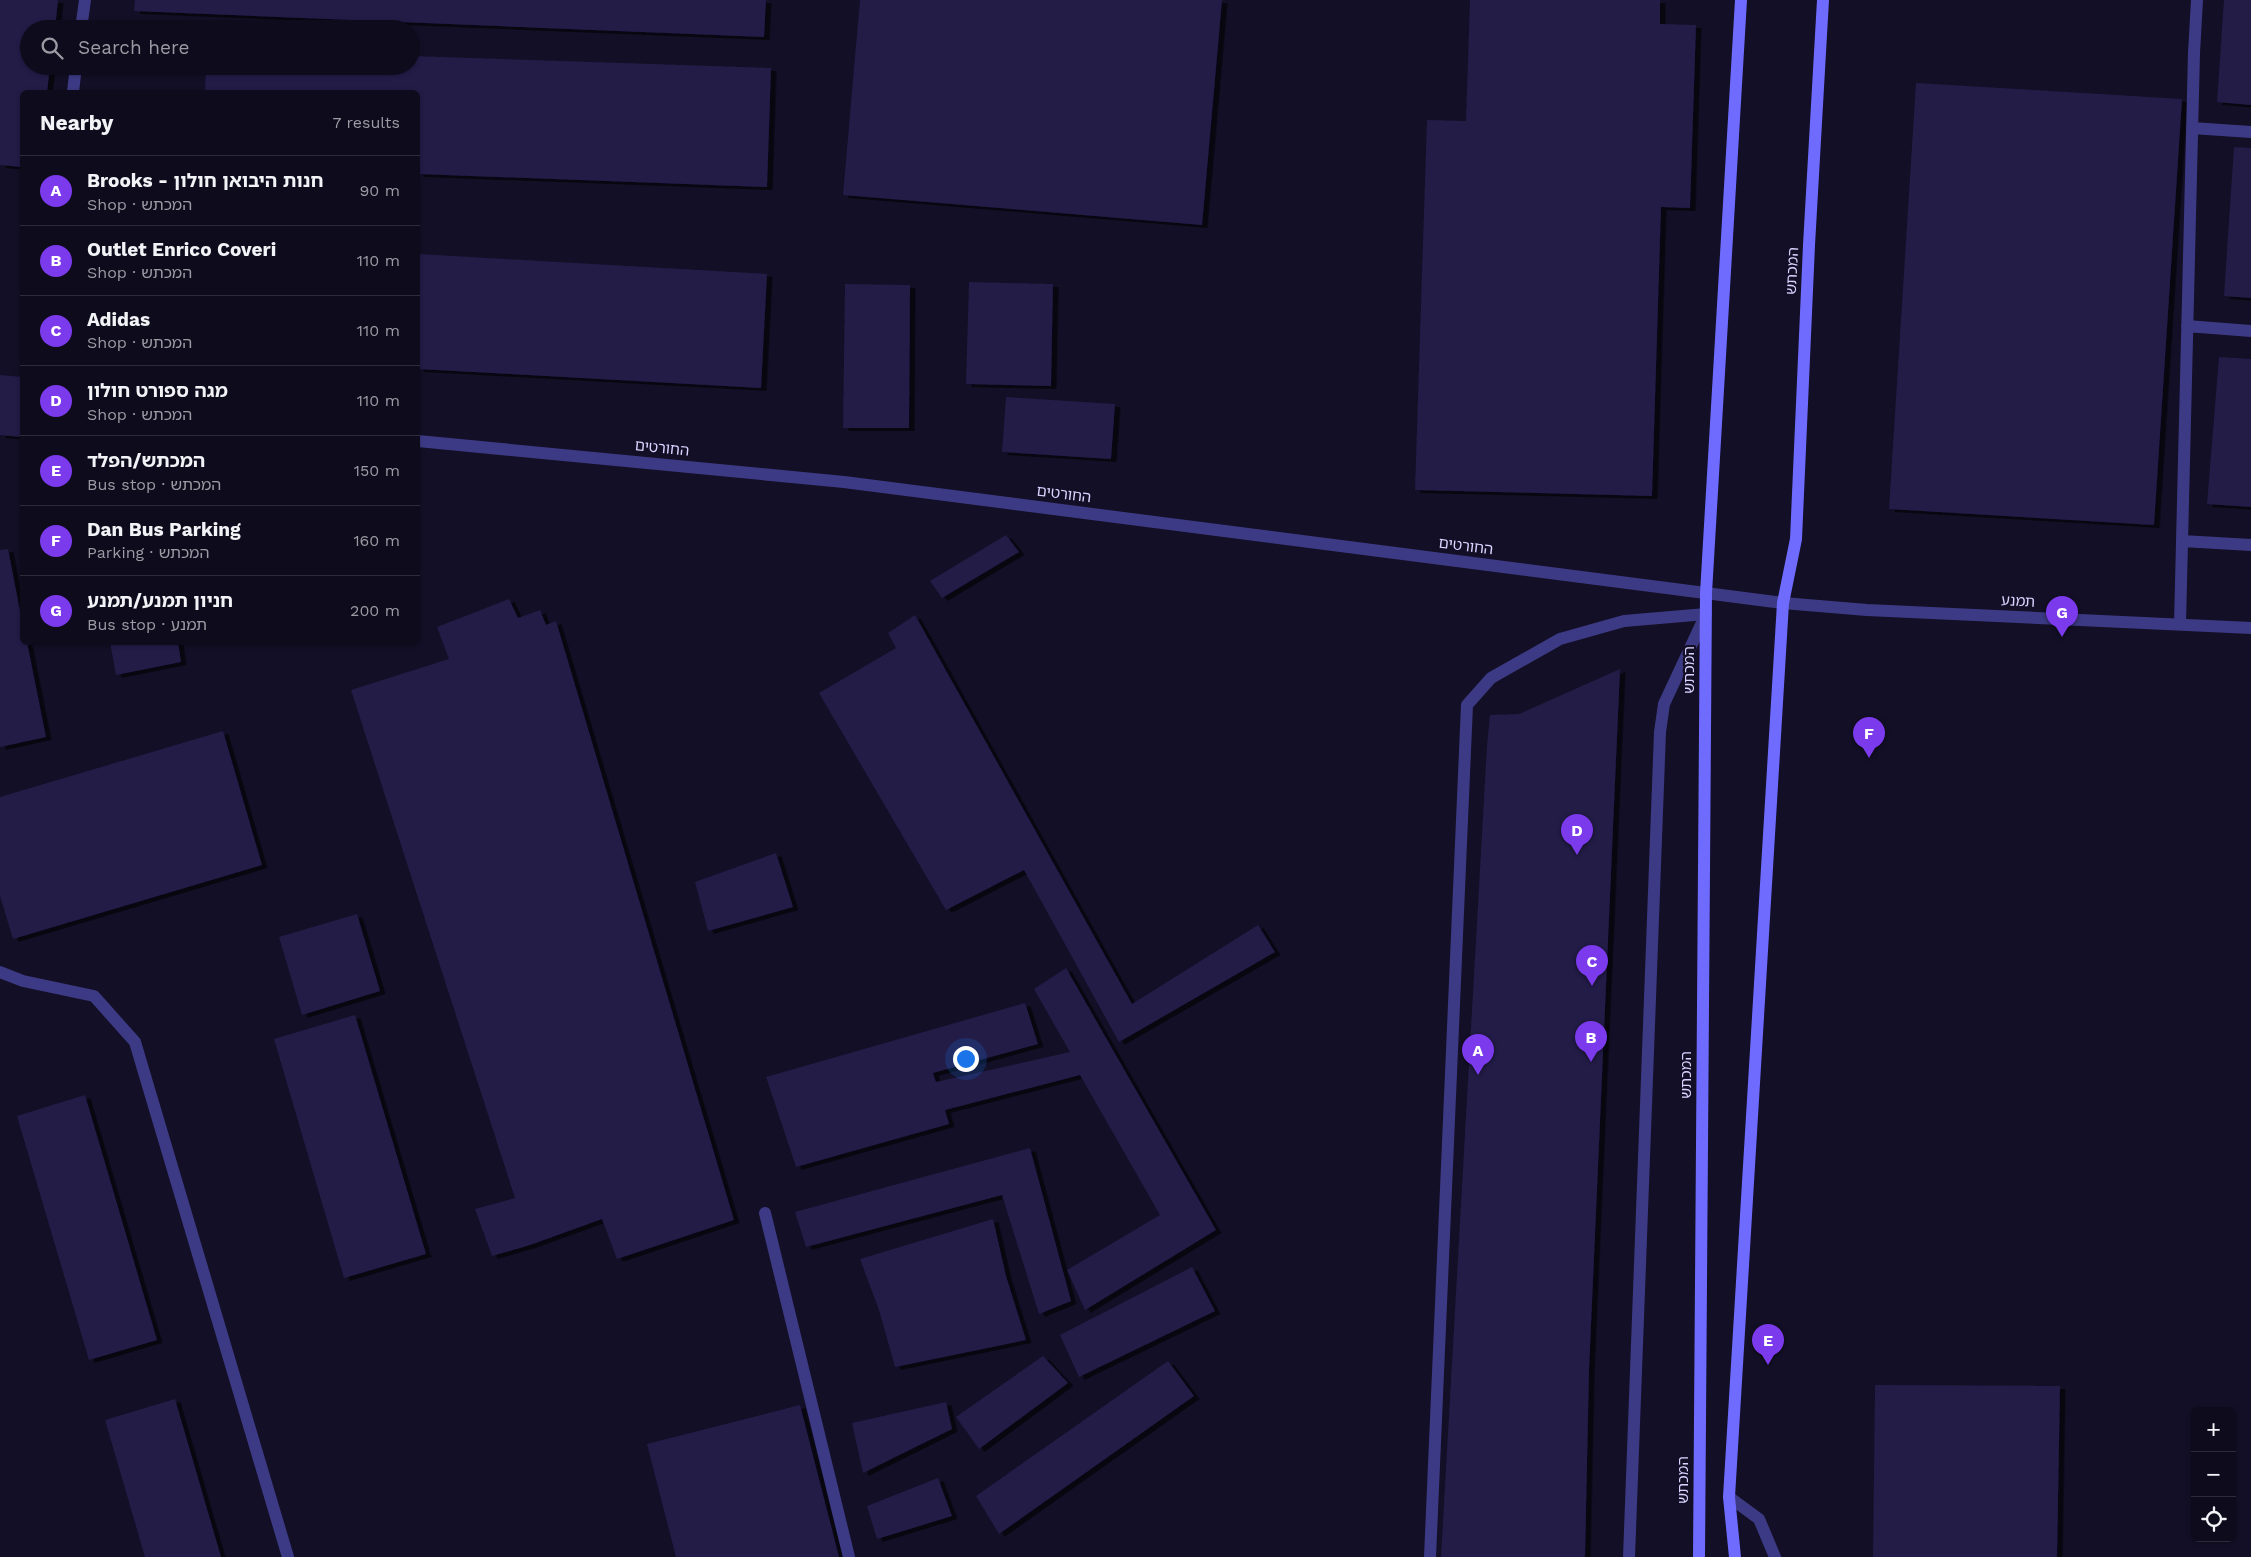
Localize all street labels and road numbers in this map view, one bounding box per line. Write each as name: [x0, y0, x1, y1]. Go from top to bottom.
street label: המכתש: [1782, 247, 1802, 295]
street label: החורטים: [634, 436, 690, 460]
street label: החורטים: [1036, 482, 1092, 506]
street label: החורטים: [1438, 534, 1494, 558]
street label: תמנע: [2000, 591, 2036, 611]
street label: המכתש: [1680, 646, 1698, 694]
street label: המכתש: [1677, 1051, 1695, 1099]
street label: המכתש: [1674, 1456, 1692, 1504]

